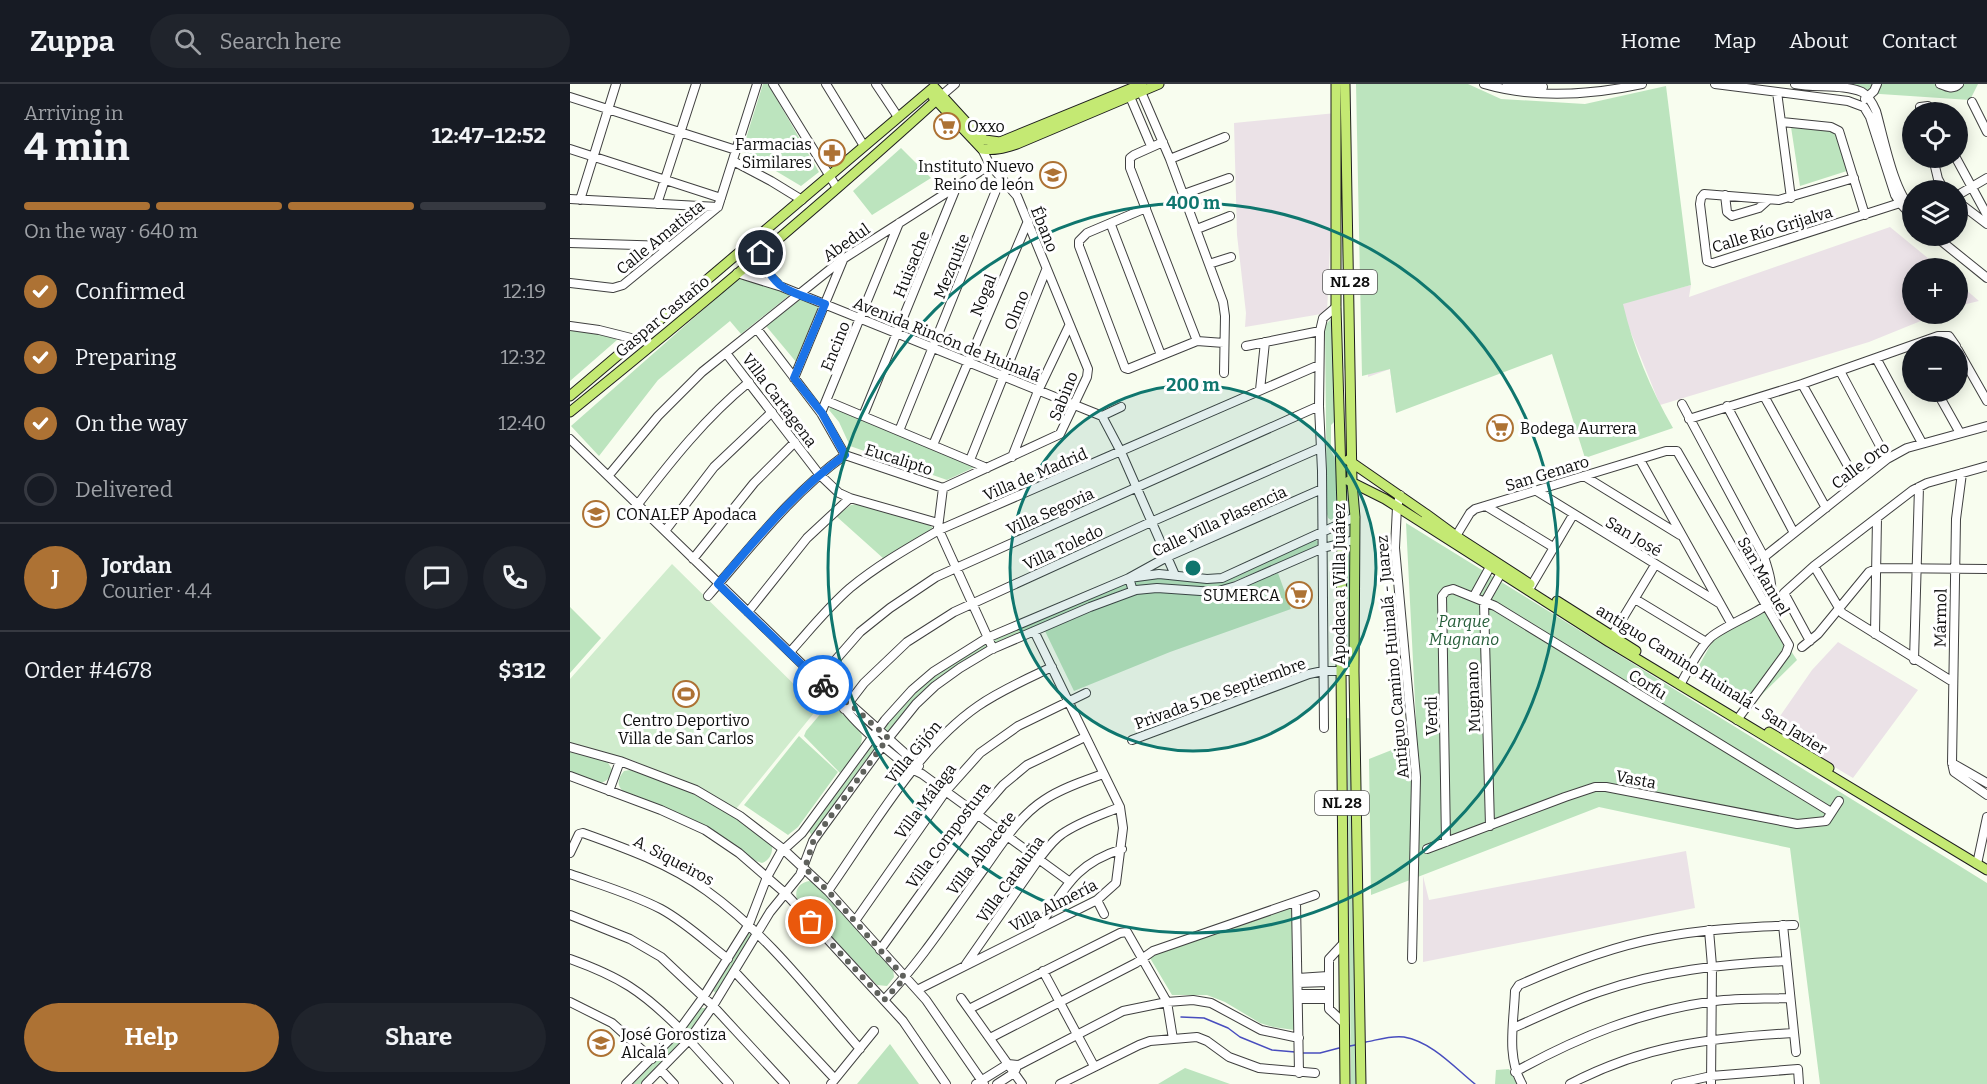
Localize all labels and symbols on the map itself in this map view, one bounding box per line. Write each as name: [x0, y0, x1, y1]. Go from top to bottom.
supermarket icon: Oxxo: [932, 111, 962, 141]
place label: Oxxo: [967, 117, 1005, 136]
place label: Farmacias Similares: [735, 135, 812, 172]
pharmacy icon: Farmacias Similares: [817, 138, 847, 168]
place label: Instituto Nuevo Reino de león: [918, 157, 1034, 194]
school or university icon: Instituto Nuevo Reino de león: [1038, 160, 1068, 190]
text: 400 m: [1166, 192, 1220, 214]
street label: Calle Amatista: [613, 196, 708, 279]
street label: Calle Río Grijalva: [1710, 202, 1835, 257]
street label: Ébano: [1027, 203, 1063, 255]
street label: Abedul: [819, 219, 874, 265]
pin: [735, 227, 786, 278]
street label: Huisache: [889, 228, 933, 300]
street label: Mezquite: [930, 231, 973, 302]
road number: NL 28: [1323, 270, 1377, 294]
street label: Nogal: [966, 271, 1001, 319]
street label: Gaspar Castaño: [612, 272, 713, 361]
street label: Olmo: [1000, 288, 1033, 333]
street label: Avenida Rincón de Huinalá: [850, 293, 1043, 386]
street label: Encino: [817, 319, 854, 374]
street label: Villa Cartagena: [738, 350, 821, 451]
street label: Sabino: [1045, 369, 1082, 424]
text: 200 m: [1166, 374, 1220, 396]
supermarket icon: Bodega Aurrera: [1485, 413, 1515, 443]
place label: Bodega Aurrera: [1520, 419, 1637, 438]
street label: Calle Oro: [1828, 438, 1893, 493]
street label: Eucalipto: [863, 440, 935, 479]
street label: Villa de Madrid: [980, 444, 1090, 505]
street label: San Genaro: [1503, 452, 1591, 495]
street label: Calle Villa Plasencia: [1149, 482, 1290, 561]
street label: Villa Segovia: [1004, 484, 1097, 539]
school or university icon: CONALEP Apodaca: [581, 499, 611, 529]
street label: Apodaca a Villa Juárez: [1330, 502, 1349, 665]
place label: CONALEP Apodaca: [616, 505, 757, 524]
street label: San José: [1602, 512, 1665, 561]
street label: Villa Toledo: [1020, 521, 1106, 574]
street label: Antiguo Camino Huinalá - Juarez: [1372, 534, 1413, 780]
street label: San Manuel: [1733, 534, 1794, 619]
centre of rings: [1183, 558, 1203, 578]
supermarket icon: SUMERCA: [1284, 580, 1314, 610]
place label: SUMERCA: [1203, 586, 1281, 605]
street label: Mármol: [1930, 588, 1951, 648]
street label: antiguo Camino Huinalá - San Javier: [1593, 600, 1831, 759]
park label: Parque Mugnano: [1429, 612, 1499, 649]
street label: Privada 5 De Septiembre: [1132, 654, 1308, 733]
courier: [793, 655, 853, 715]
street label: Mugnano: [1463, 661, 1484, 733]
street label: Corfu: [1625, 665, 1670, 704]
sports icon: Centro Deportivo Villa de San Carlos: [671, 679, 701, 709]
street label: Verdi: [1422, 696, 1441, 736]
place label: Centro Deportivo Villa de San Carlos: [618, 711, 754, 748]
street label: Villa Gijón: [882, 717, 945, 788]
street label: Villa Málaga: [891, 760, 960, 843]
street label: Vasta: [1614, 766, 1658, 793]
street label: Villa Compostura: [902, 778, 995, 892]
road number: NL 28: [1315, 791, 1369, 815]
street label: Villa Albacete: [943, 808, 1020, 899]
street label: A. Siqueiros: [630, 831, 717, 890]
street label: Villa Cataluña: [973, 832, 1048, 926]
street label: Villa Almería: [1006, 875, 1101, 936]
pin: [785, 896, 836, 947]
place label: José Gorostiza Alcalá: [620, 1025, 727, 1062]
school or university icon: José Gorostiza Alcalá: [586, 1028, 616, 1058]

